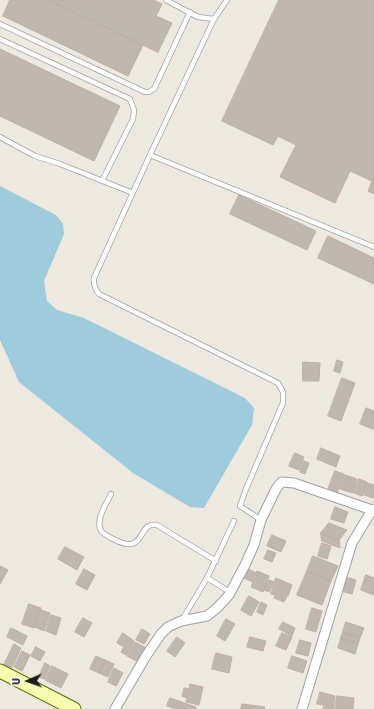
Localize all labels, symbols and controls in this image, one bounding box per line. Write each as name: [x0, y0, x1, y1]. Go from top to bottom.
north arrow: [8, 661, 48, 701]
text: U: [10, 678, 22, 685]

